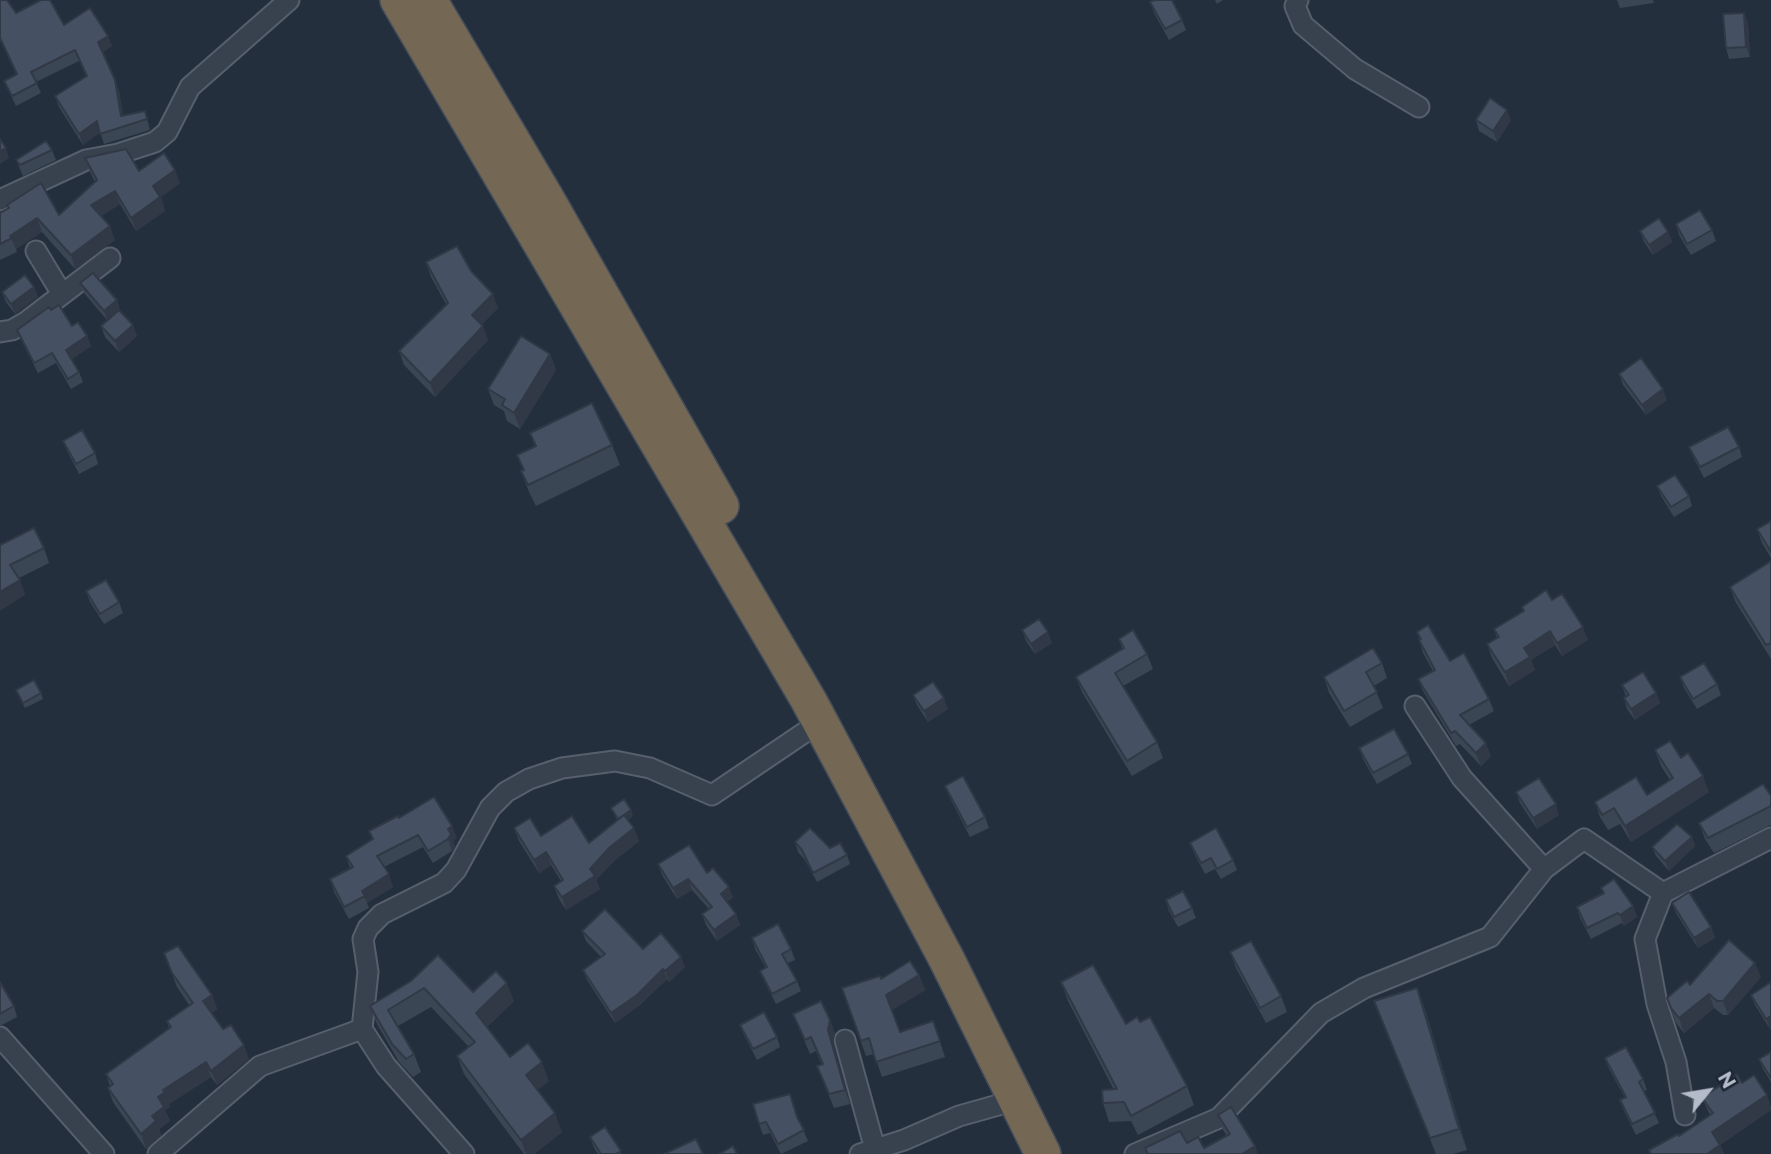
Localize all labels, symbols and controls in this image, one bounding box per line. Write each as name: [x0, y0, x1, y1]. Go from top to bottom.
north arrow: [1673, 1056, 1743, 1126]
text: N: [1713, 1068, 1740, 1093]

